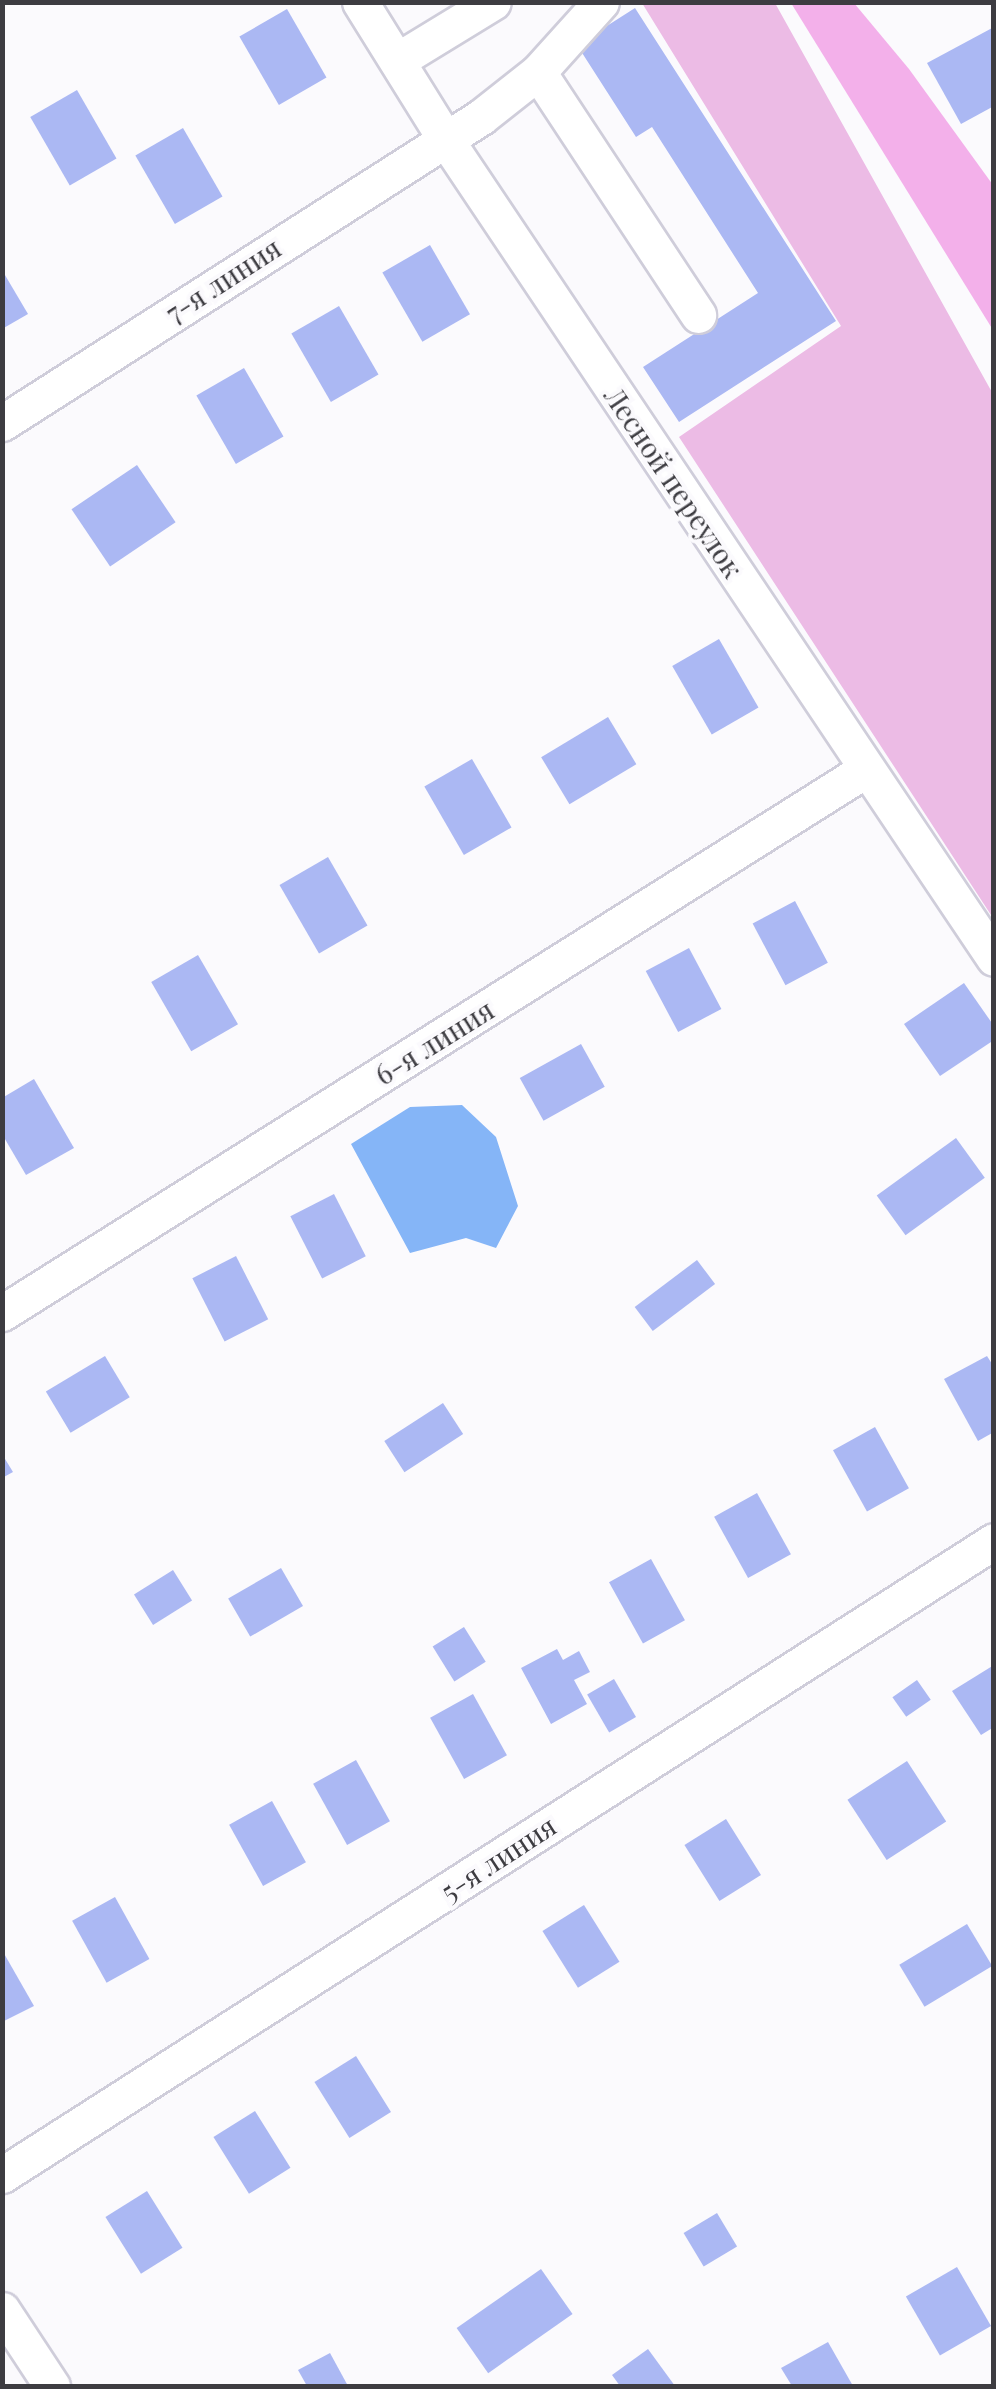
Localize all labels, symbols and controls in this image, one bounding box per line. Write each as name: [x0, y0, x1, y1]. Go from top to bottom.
street label: 7-я линия: [159, 231, 287, 329]
street label: Лесной переулок: [598, 380, 750, 584]
street label: 6-я линия: [369, 992, 499, 1092]
street label: 5-я линия: [434, 1808, 562, 1908]

